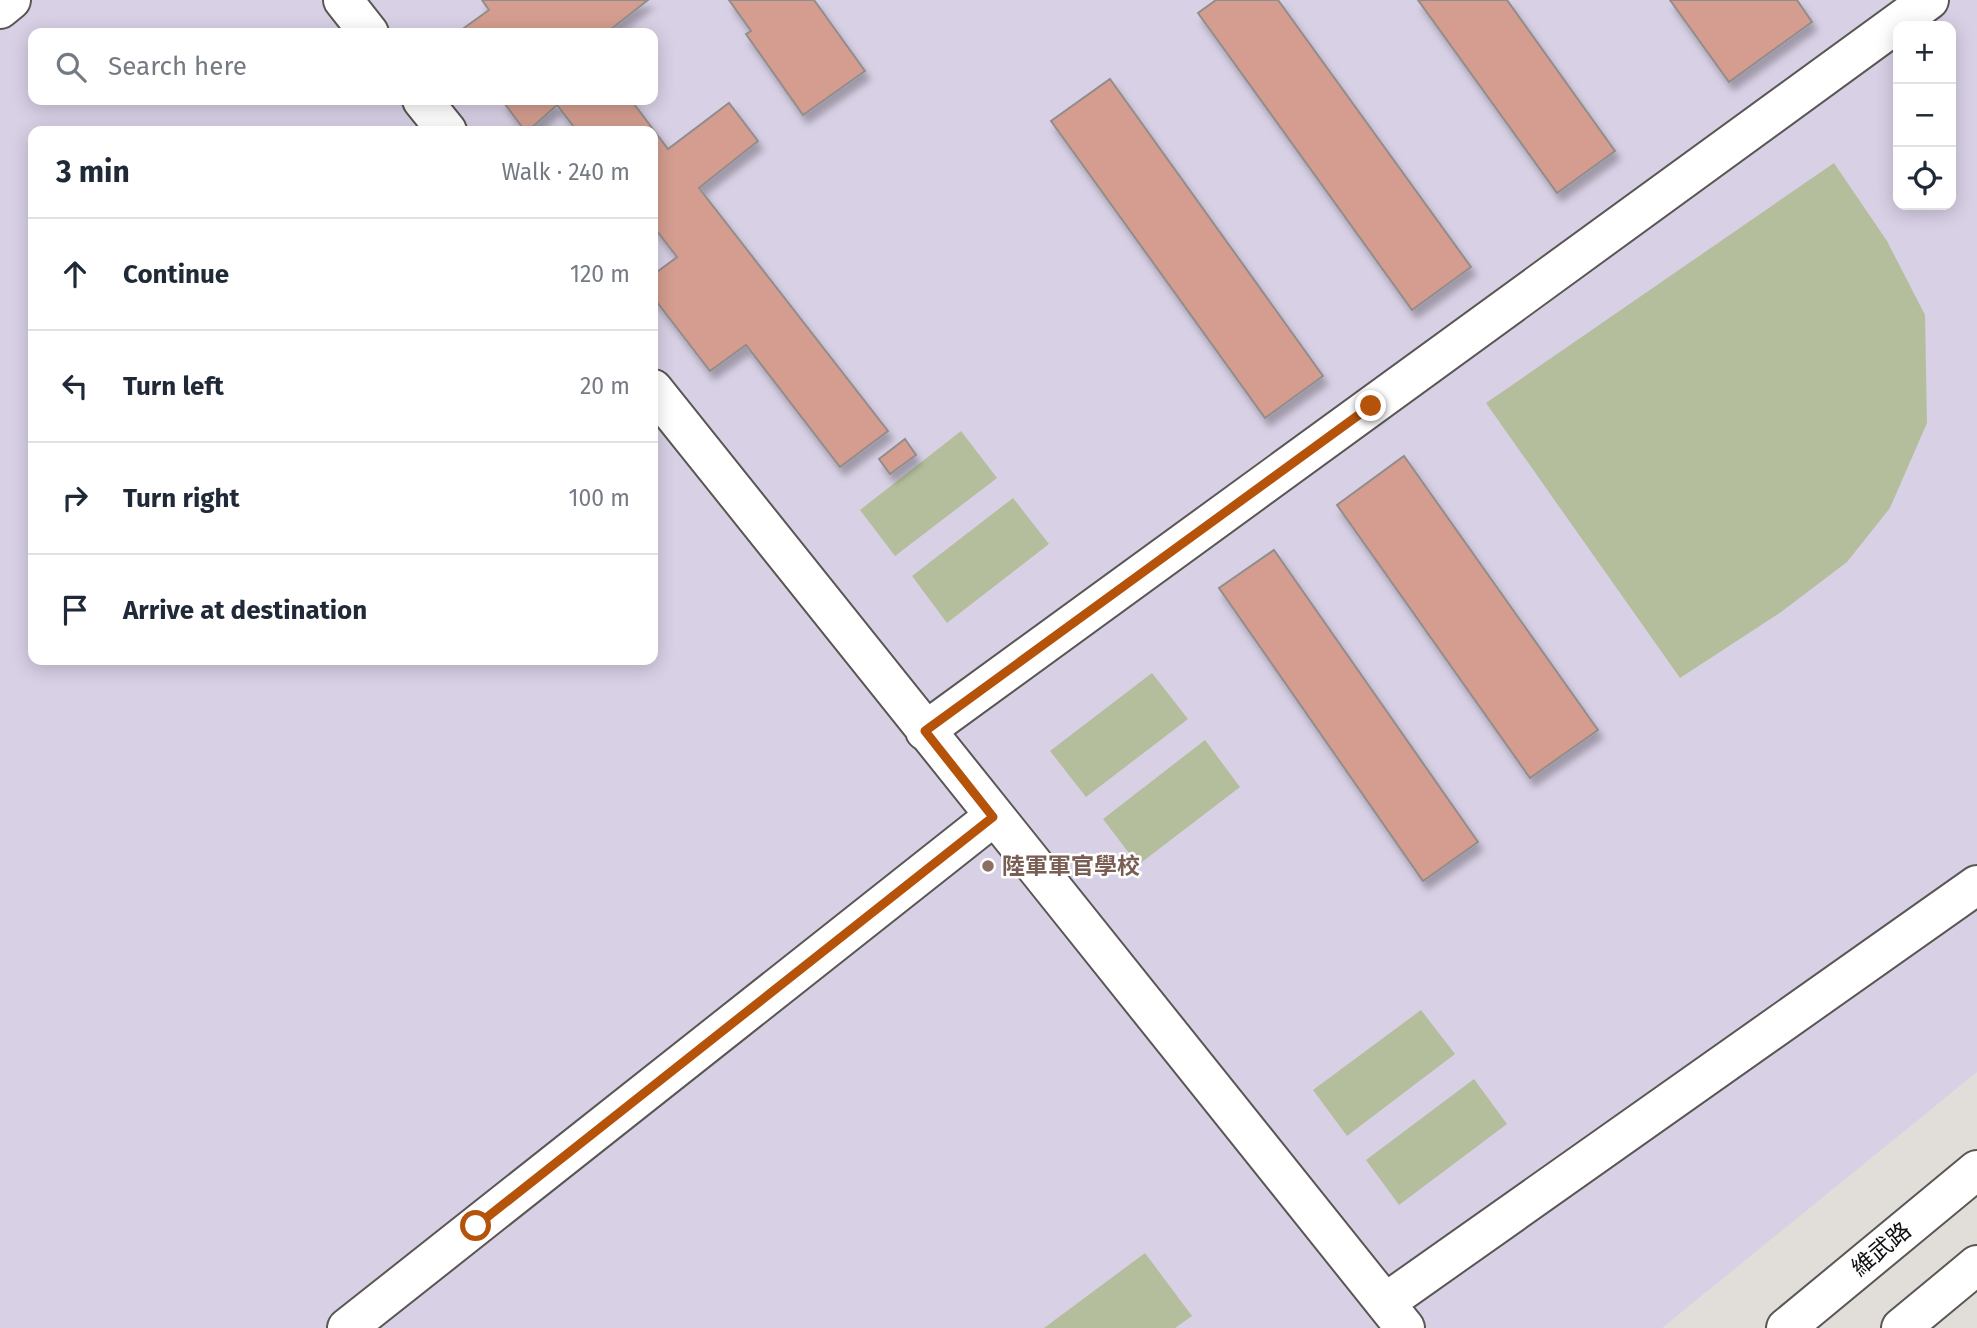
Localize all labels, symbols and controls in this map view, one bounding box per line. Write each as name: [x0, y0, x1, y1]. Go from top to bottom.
map controls: [1893, 21, 1956, 210]
button: +: [1893, 21, 1956, 84]
search box: [28, 28, 658, 105]
icon: search: [52, 48, 90, 86]
text: Search here: [108, 51, 247, 82]
button: −: [1893, 84, 1956, 147]
button: locate: [1893, 147, 1956, 210]
text: 3 min: [56, 154, 130, 190]
text: Walk · 240 m: [502, 158, 630, 186]
icon: ahead: [56, 255, 94, 293]
text: Continue: [123, 259, 229, 290]
text: 120 m: [570, 260, 630, 288]
icon: left: [56, 367, 94, 405]
text: Turn left: [123, 371, 224, 402]
text: 20 m: [580, 372, 630, 400]
route end: [1355, 390, 1386, 421]
icon: right: [56, 479, 94, 517]
text: Turn right: [123, 483, 240, 514]
text: 100 m: [569, 484, 630, 512]
icon: arrive: [56, 591, 94, 629]
text: Arrive at destination: [123, 595, 367, 626]
place label: 陸軍軍官學校: [1002, 852, 1140, 880]
marker: 陸軍軍官學校: [980, 858, 996, 874]
route start: [460, 1210, 491, 1241]
street label: 維武路: [1846, 1216, 1916, 1282]

